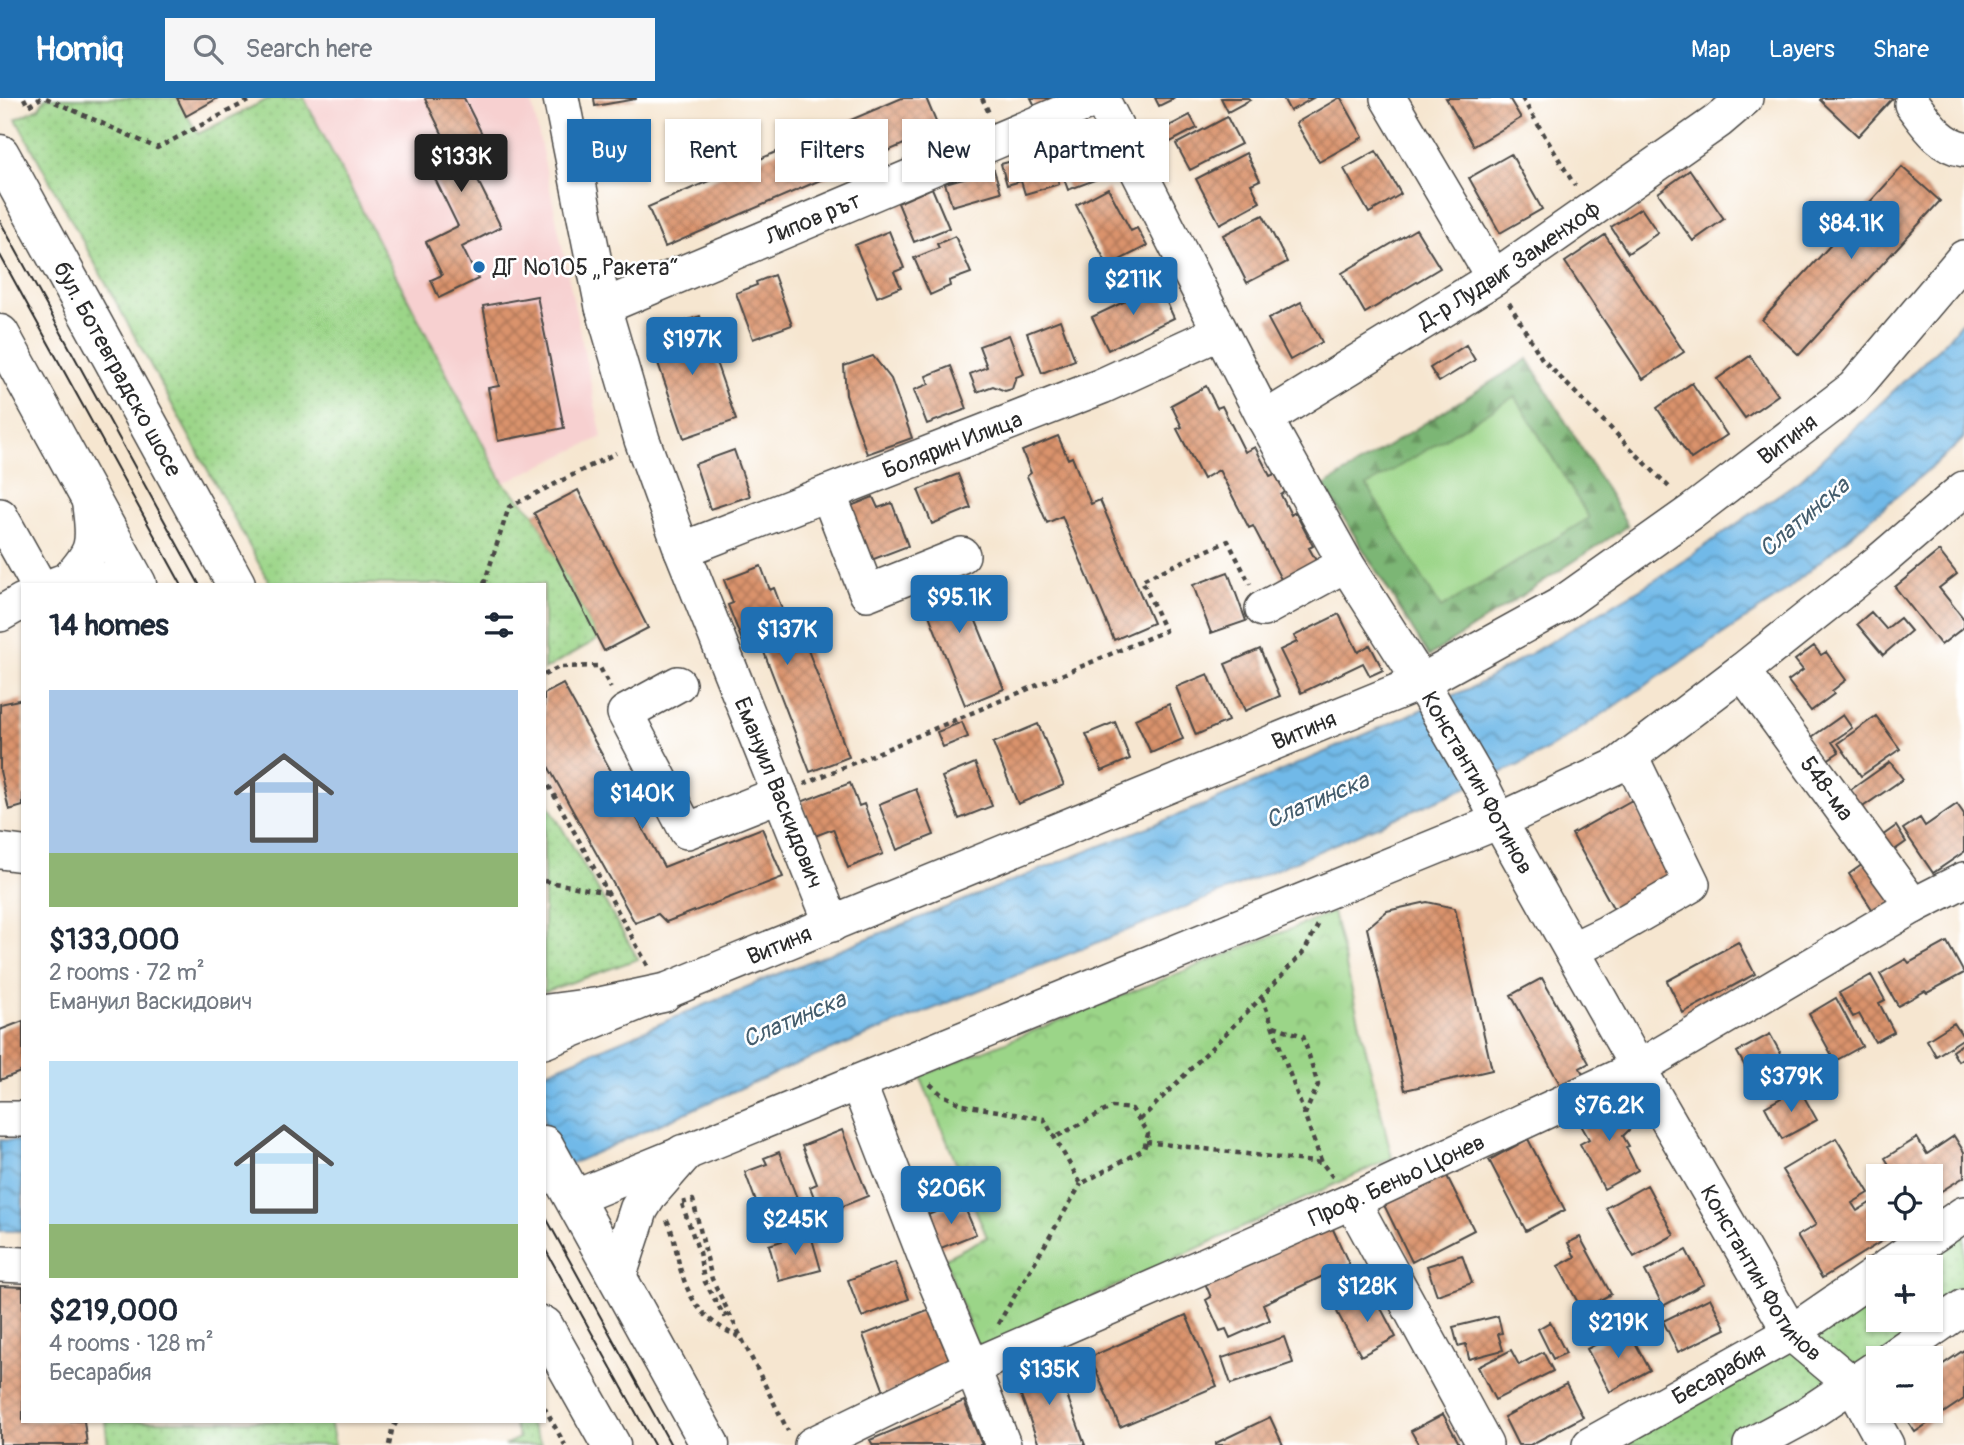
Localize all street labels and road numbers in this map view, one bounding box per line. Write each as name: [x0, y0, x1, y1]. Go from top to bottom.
street label: Липов рът: [760, 186, 866, 252]
street label: Д-р Лудвиг Заменхоф: [1412, 194, 1607, 337]
street label: бул. Ботевградско шосе: [47, 256, 189, 482]
street label: Болярин Илица: [878, 405, 1027, 485]
street label: Витиня: [1752, 407, 1823, 471]
street label: Константин Фотинов: [1415, 686, 1540, 880]
street label: Емануил Васкидович: [727, 693, 830, 892]
street label: Витиня: [1267, 704, 1341, 757]
street label: 548-ма: [1794, 750, 1860, 827]
street label: Витиня: [743, 919, 816, 971]
street label: Проф. Беньо Цонев: [1304, 1127, 1490, 1233]
street label: Константин Фотинов: [1694, 1180, 1828, 1368]
street label: Бесарабия: [1667, 1336, 1771, 1412]

